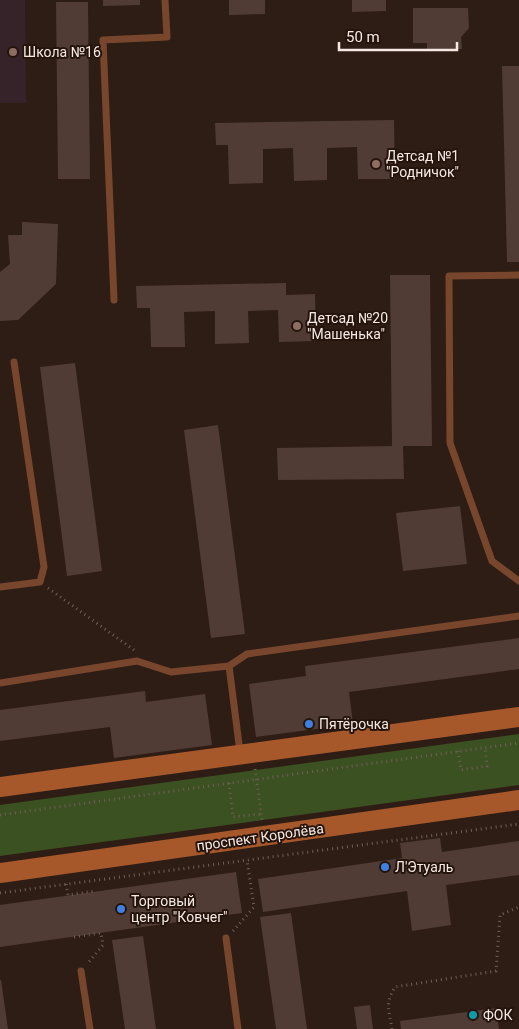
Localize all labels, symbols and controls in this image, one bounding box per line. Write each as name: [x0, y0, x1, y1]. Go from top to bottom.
scale bar: [339, 20, 456, 52]
text: 50 m: [346, 28, 380, 46]
place label: Школа №16: [23, 44, 101, 60]
marker: Школа №16: [7, 46, 19, 58]
place label: Детсад №1 "Родничок": [386, 148, 459, 180]
marker: Детсад №1 "Родничок": [370, 158, 382, 170]
place label: Детсад №20 "Машенька": [307, 310, 388, 342]
marker: Детсад №20 "Машенька": [291, 320, 303, 332]
place label: Пятёрочка: [319, 716, 389, 732]
marker: Пятёрочка: [303, 718, 315, 730]
street label: проспект Королёва: [195, 820, 325, 854]
place label: Л'Этуаль: [395, 859, 453, 875]
marker: Л'Этуаль: [379, 861, 391, 873]
place label: Торговый центр "Ковчег": [131, 893, 228, 925]
marker: Торговый центр "Ковчег": [115, 903, 127, 915]
place label: ФОК: [483, 1007, 512, 1023]
marker: ФОК: [467, 1009, 479, 1021]

